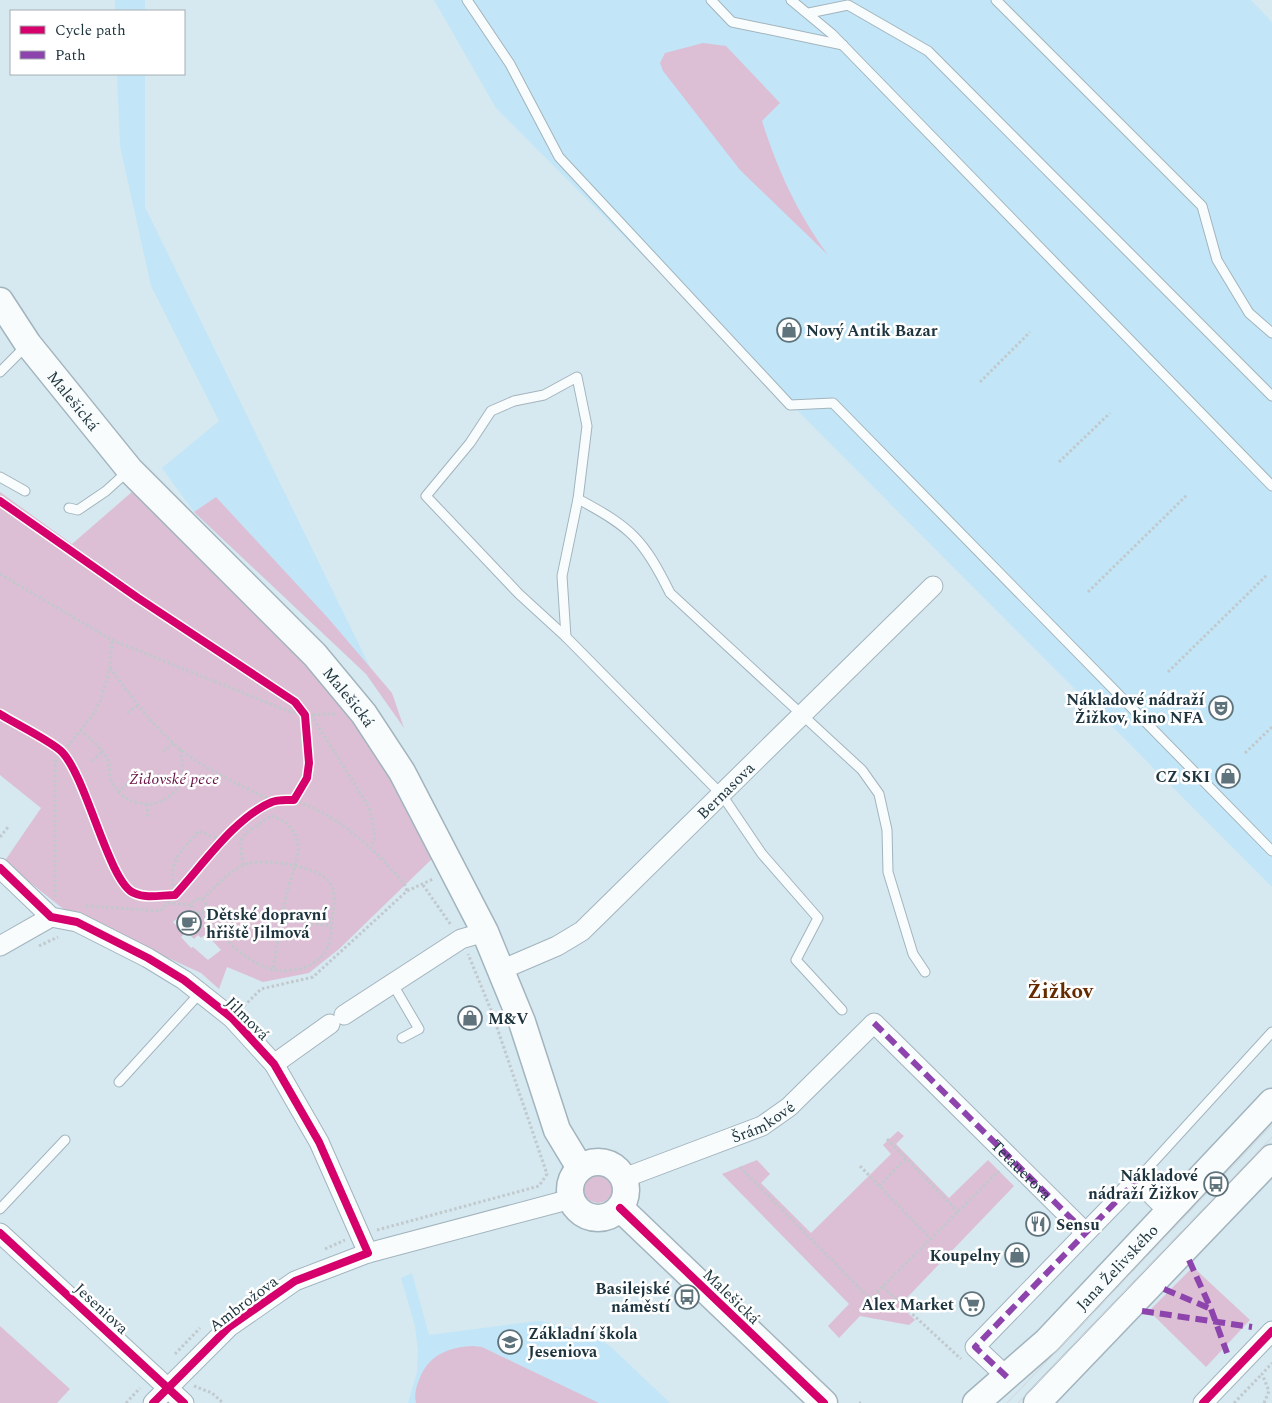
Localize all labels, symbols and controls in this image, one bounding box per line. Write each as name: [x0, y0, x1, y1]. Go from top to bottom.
legend: [10, 10, 185, 75]
text: Cycle path: [55, 19, 126, 42]
text: Path: [55, 44, 86, 67]
shop icon: Nový Antik Bazar: [776, 317, 802, 343]
place label: Nový Antik Bazar: [806, 319, 938, 343]
street label: Malešická: [41, 366, 105, 437]
street label: Malešická: [317, 662, 380, 732]
place label: Nákladové nádraží Žižkov, kino NFA: [1066, 688, 1205, 730]
theatre icon: Nákladové nádraží Žižkov, kino NFA: [1208, 695, 1234, 721]
street label: Bernasova: [692, 757, 761, 825]
shop icon: CZ SKI: [1215, 763, 1241, 789]
place label: CZ SKI: [1155, 765, 1210, 789]
park label: Židovské pece: [129, 767, 219, 791]
place label: Dětské dopravní hřiště Jilmová: [206, 903, 327, 945]
cafe icon: Dětské dopravní hřiště Jilmová: [176, 910, 202, 936]
district label: Žižkov: [1027, 976, 1094, 1008]
street label: Jilmová: [220, 991, 275, 1046]
shop icon: M&V: [457, 1005, 483, 1031]
place label: M&V: [488, 1007, 528, 1031]
street label: Šrámkové: [728, 1096, 801, 1149]
street label: Tetauerova: [985, 1134, 1058, 1206]
place label: Nákladové nádraží Žižkov: [1088, 1164, 1199, 1206]
bus stop icon: Nákladové nádraží Žižkov: [1203, 1171, 1229, 1197]
restaurant icon: Sensu: [1025, 1211, 1051, 1237]
place label: Sensu: [1056, 1213, 1100, 1237]
street label: Jana Želivského: [1071, 1219, 1164, 1316]
shop icon: Koupelny: [1004, 1242, 1030, 1268]
place label: Koupelny: [930, 1244, 1001, 1268]
street label: Malešická: [697, 1263, 766, 1330]
street label: Ambrožova: [204, 1270, 283, 1338]
street label: Jeseniova: [69, 1277, 134, 1340]
place label: Basilejské náměstí: [595, 1277, 671, 1319]
bus stop icon: Basilejské náměstí: [674, 1284, 700, 1310]
supermarket icon: Alex Market: [959, 1291, 985, 1317]
place label: Alex Market: [862, 1293, 954, 1317]
place label: Základní škola Jeseniova: [528, 1322, 638, 1364]
school or university icon: Základní škola Jeseniova: [497, 1329, 523, 1355]

